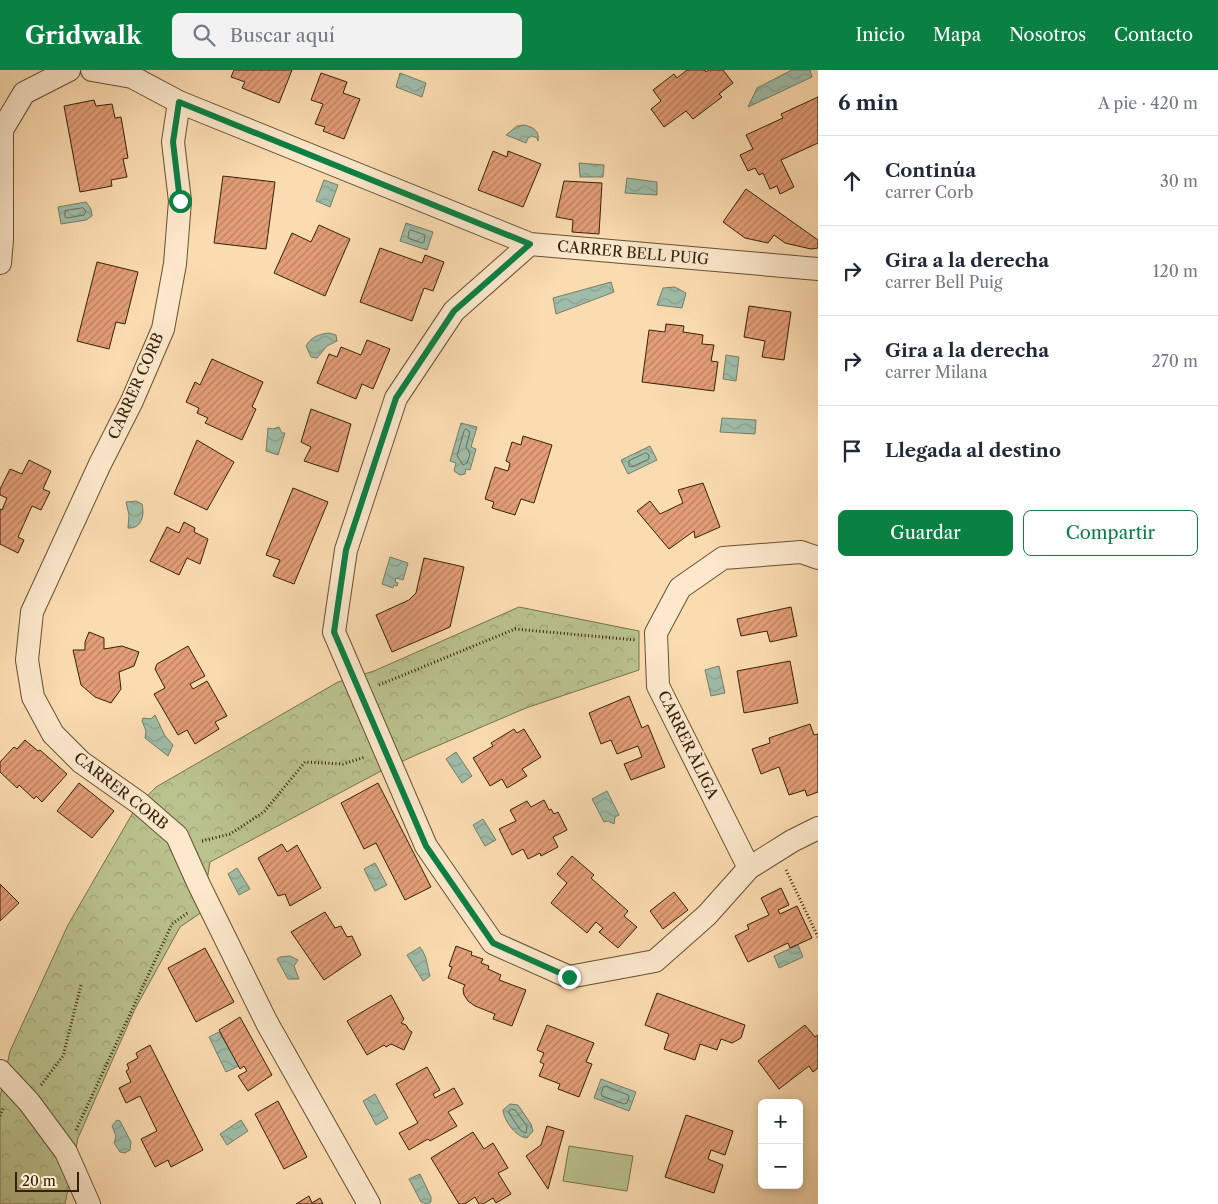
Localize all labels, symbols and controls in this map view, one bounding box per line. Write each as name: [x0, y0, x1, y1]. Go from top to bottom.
search box: [172, 13, 522, 58]
text: Gridwalk: [25, 21, 142, 50]
icon: search: [190, 21, 218, 49]
text: Buscar aquí: [230, 24, 335, 47]
text: Inicio: [856, 24, 905, 46]
text: Mapa: [933, 24, 981, 46]
text: Nosotros: [1009, 24, 1086, 46]
text: Contacto: [1114, 24, 1193, 46]
text: 6 min: [838, 90, 899, 115]
text: A pie · 420 m: [1098, 93, 1198, 113]
text: Continúa: [885, 159, 976, 182]
icon: ahead: [838, 167, 866, 195]
text: 30 m: [1160, 171, 1198, 191]
text: carrer Corb: [885, 182, 973, 202]
route start: [169, 190, 192, 213]
street label: CARRER BELL PUIG: [556, 236, 710, 269]
text: Gira a la derecha: [885, 249, 1049, 272]
icon: right: [838, 257, 866, 285]
text: 120 m: [1153, 261, 1198, 281]
text: carrer Bell Puig: [885, 272, 1002, 292]
street label: CARRER CORB: [104, 330, 168, 442]
text: Gira a la derecha: [885, 339, 1049, 362]
icon: right: [838, 347, 866, 375]
text: 270 m: [1152, 351, 1198, 371]
text: carrer Milana: [885, 362, 987, 382]
icon: arrive: [838, 437, 866, 465]
text: Llegada al destino: [885, 439, 1061, 462]
button: Guardar: [838, 510, 1013, 556]
button: Compartir: [1023, 510, 1198, 556]
street label: CARRER ÀLIGA: [654, 688, 723, 803]
street label: CARRER CORB: [70, 748, 172, 833]
route end: [558, 966, 581, 989]
map controls: [758, 1099, 803, 1189]
button: +: [758, 1099, 803, 1144]
button: −: [758, 1144, 803, 1189]
scale bar: [15, 1169, 79, 1192]
text: 20 m: [22, 1172, 56, 1190]

